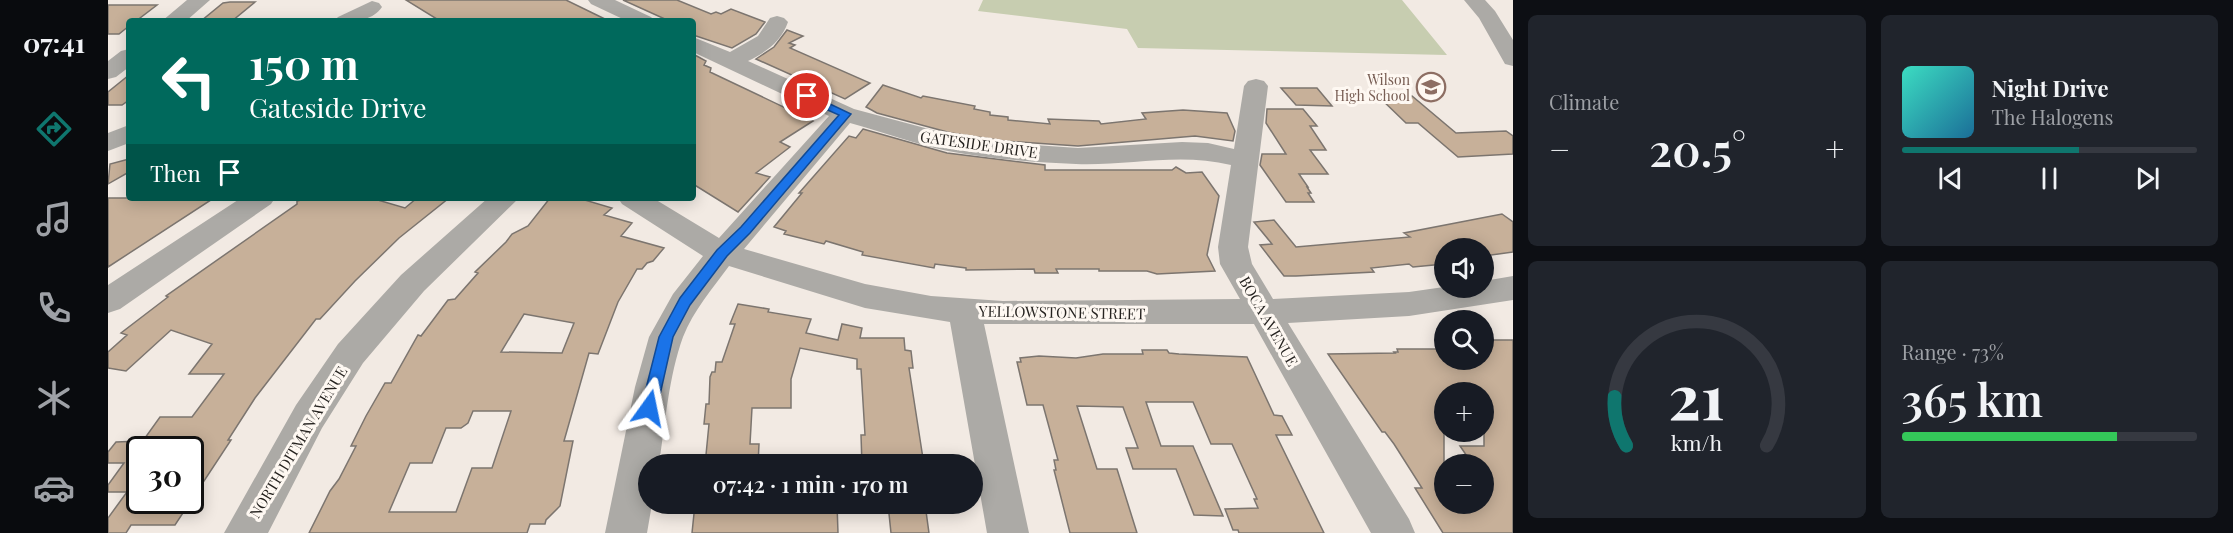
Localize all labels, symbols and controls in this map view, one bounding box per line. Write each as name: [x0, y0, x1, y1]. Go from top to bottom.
text: 07:41: [23, 24, 85, 60]
text: 150 m: [249, 35, 359, 91]
icon: left: [150, 42, 228, 120]
pin: [781, 70, 832, 121]
place label: Wilson High School: [1334, 70, 1411, 105]
school or university icon: Wilson High School: [1415, 71, 1447, 103]
text: Night Drive: [1992, 73, 2109, 103]
icon: arrive: [790, 79, 823, 112]
text: Climate: [1549, 88, 1619, 115]
text: Gateside Drive: [249, 89, 427, 125]
text: The Halogens: [1992, 103, 2114, 130]
icon: directions: [33, 108, 75, 150]
text: 20.5°: [1649, 118, 1746, 178]
street label: GATESIDE DRIVE: [919, 126, 1039, 162]
text: −: [1549, 126, 1570, 170]
text: +: [1825, 126, 1844, 170]
icon: arrive: [213, 156, 246, 189]
text: Then: [150, 158, 201, 188]
icon: previous: [1934, 162, 1967, 195]
icon: pause: [2033, 162, 2066, 195]
icon: next: [2131, 162, 2164, 195]
icon: music: [33, 198, 75, 240]
map controls: [1434, 238, 1494, 514]
button: sound: [1434, 238, 1494, 298]
street label: BOCA AVENUE: [1235, 272, 1303, 370]
icon: phone: [33, 287, 75, 329]
street label: YELLOWSTONE STREET: [977, 301, 1146, 323]
button: search: [1434, 310, 1494, 370]
text: Range · 73%: [1902, 338, 2004, 365]
text: 21: [1668, 352, 1725, 436]
street label: NORTH DITMAN AVENUE: [245, 362, 351, 522]
text: 365 km: [1902, 368, 2043, 428]
position arrow: [617, 376, 681, 440]
icon: climate: [33, 377, 75, 419]
button: +: [1434, 382, 1494, 442]
text: km/h: [1671, 429, 1723, 457]
speed limit sign: 30: [126, 436, 204, 514]
button: −: [1434, 454, 1494, 514]
icon: car: [33, 467, 75, 509]
text: 07:42 · 1 min · 170 m: [713, 469, 908, 499]

